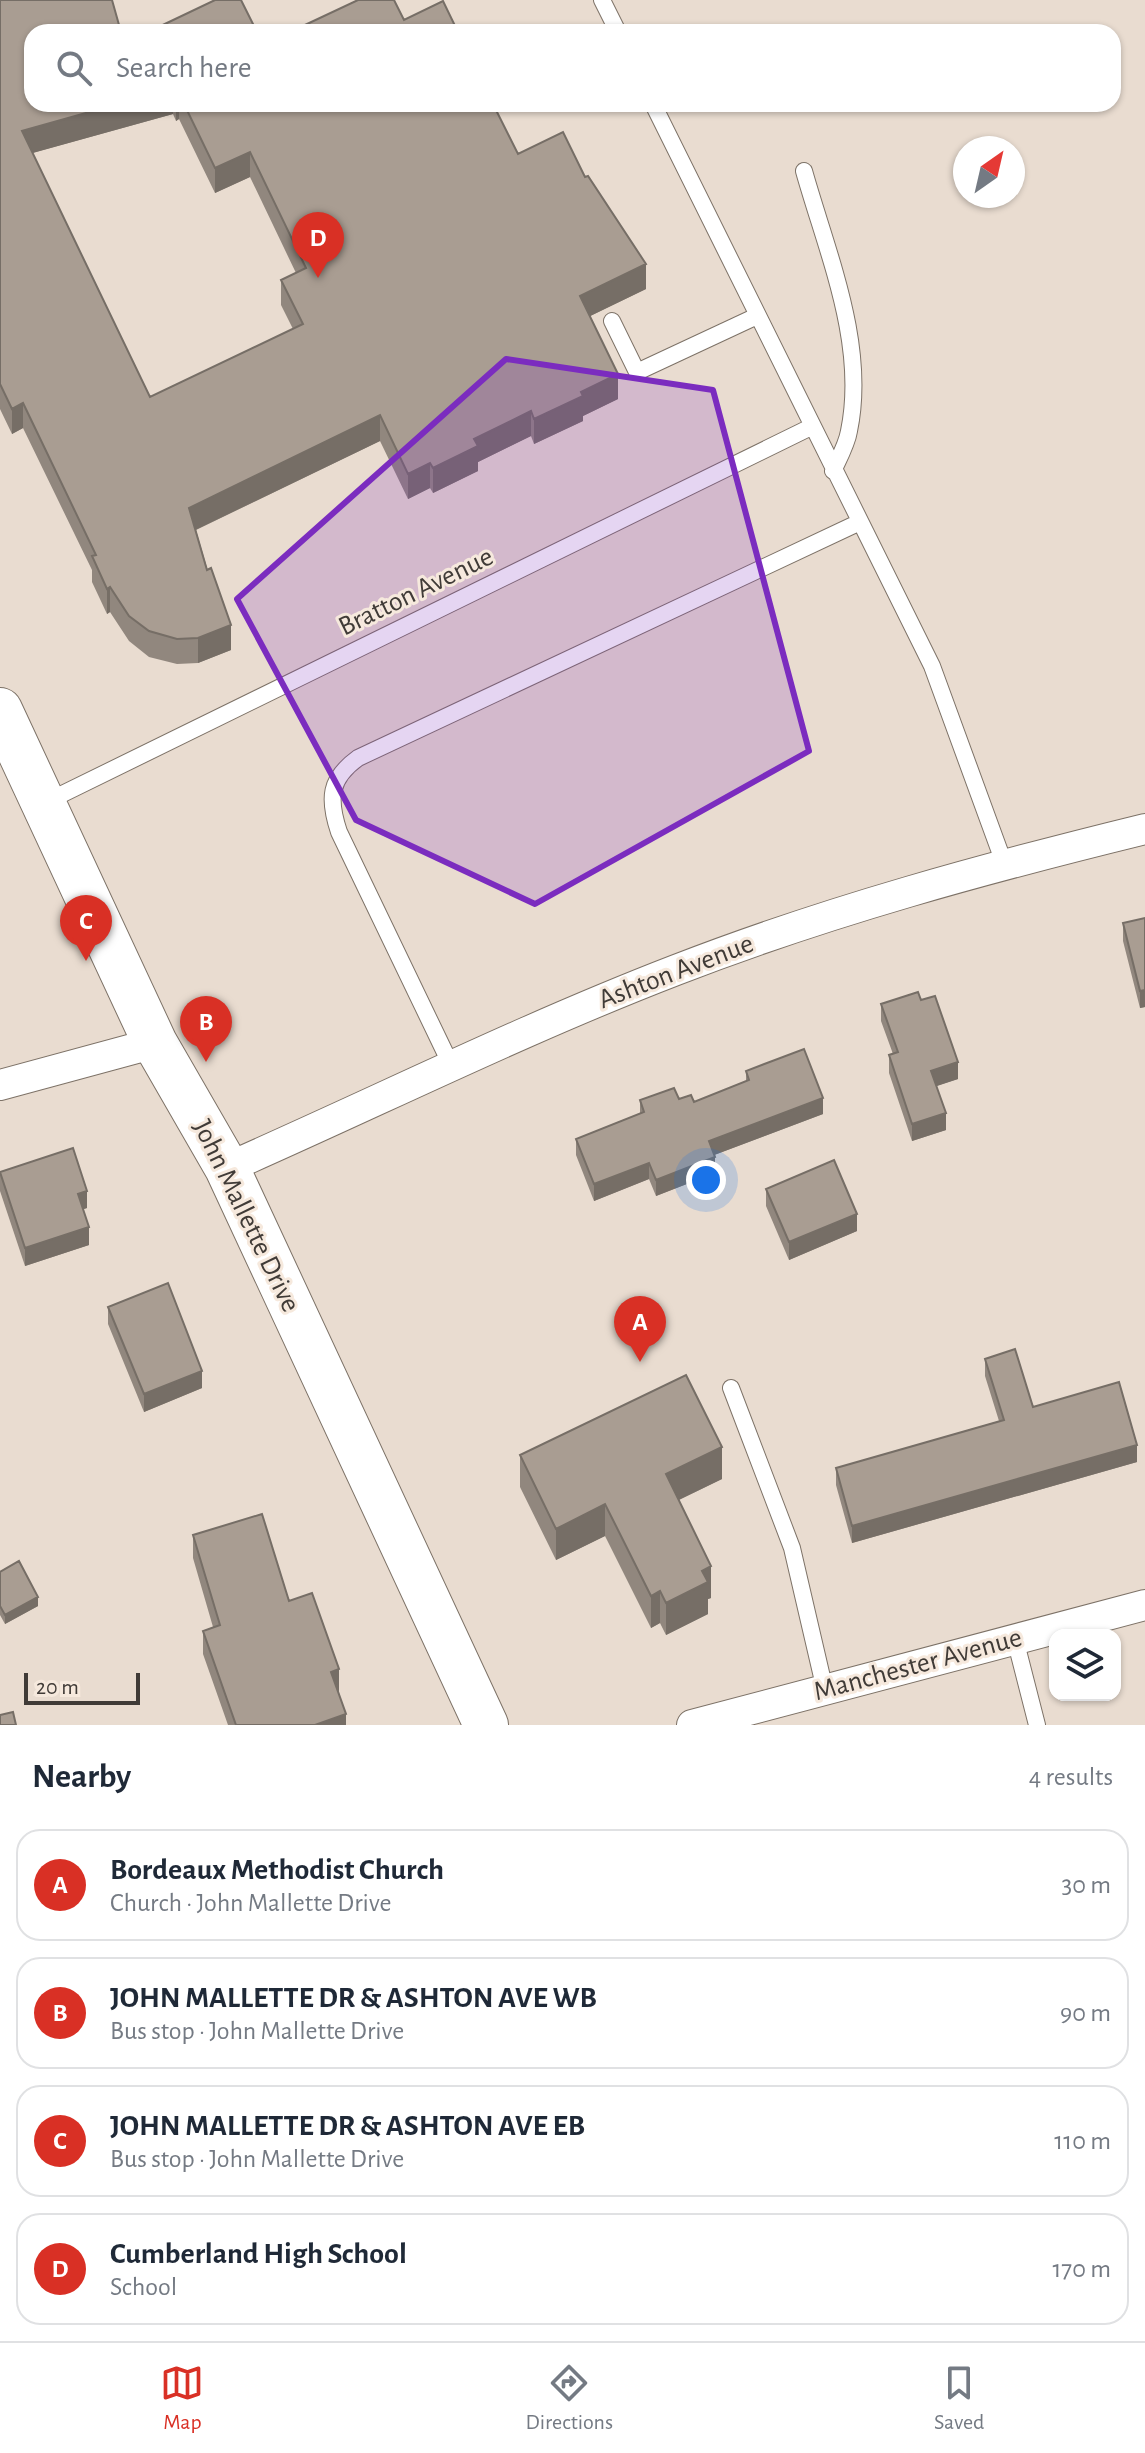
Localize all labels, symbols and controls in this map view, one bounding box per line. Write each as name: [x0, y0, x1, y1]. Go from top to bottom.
search box: [24, 24, 1121, 112]
icon: search: [52, 46, 96, 90]
text: Search here: [116, 53, 252, 83]
north arrow: [953, 136, 1025, 208]
pin: D: [292, 212, 344, 278]
street label: Bratton Avenue: [334, 543, 498, 641]
pin: C: [60, 895, 112, 961]
street label: Ashton Avenue: [595, 930, 757, 1014]
pin: B: [180, 996, 232, 1062]
street label: John Mallette Drive: [187, 1116, 305, 1316]
your location: [686, 1160, 726, 1200]
pin: A: [614, 1296, 666, 1362]
street label: Manchester Avenue: [811, 1624, 1025, 1706]
map controls: [1049, 1629, 1121, 1701]
button: layers: [1049, 1629, 1121, 1701]
scale bar: [24, 1669, 140, 1705]
text: 20 m: [36, 1676, 79, 1698]
text: Nearby: [32, 1760, 131, 1794]
text: 4 results: [1029, 1764, 1113, 1790]
text: Bordeaux Methodist Church: [110, 1855, 444, 1885]
text: A: [52, 1872, 68, 1898]
text: 30 m: [1061, 1872, 1111, 1898]
text: Church · John Mallette Drive: [110, 1890, 391, 1916]
text: JOHN MALLETTE DR & ASHTON AVE WB: [110, 1983, 597, 2013]
text: B: [52, 2000, 68, 2026]
text: 90 m: [1060, 2000, 1111, 2026]
text: Bus stop · John Mallette Drive: [110, 2018, 404, 2044]
text: JOHN MALLETTE DR & ASHTON AVE EB: [110, 2111, 585, 2141]
text: C: [53, 2128, 67, 2154]
text: 110 m: [1054, 2128, 1111, 2154]
text: Bus stop · John Mallette Drive: [110, 2146, 404, 2172]
text: Cumberland High School: [110, 2239, 407, 2269]
text: D: [51, 2256, 69, 2282]
text: 170 m: [1052, 2256, 1111, 2282]
text: School: [110, 2274, 177, 2300]
tab: Map: [160, 2361, 204, 2435]
tab: Directions: [525, 2361, 613, 2435]
tab: Saved: [934, 2361, 984, 2435]

